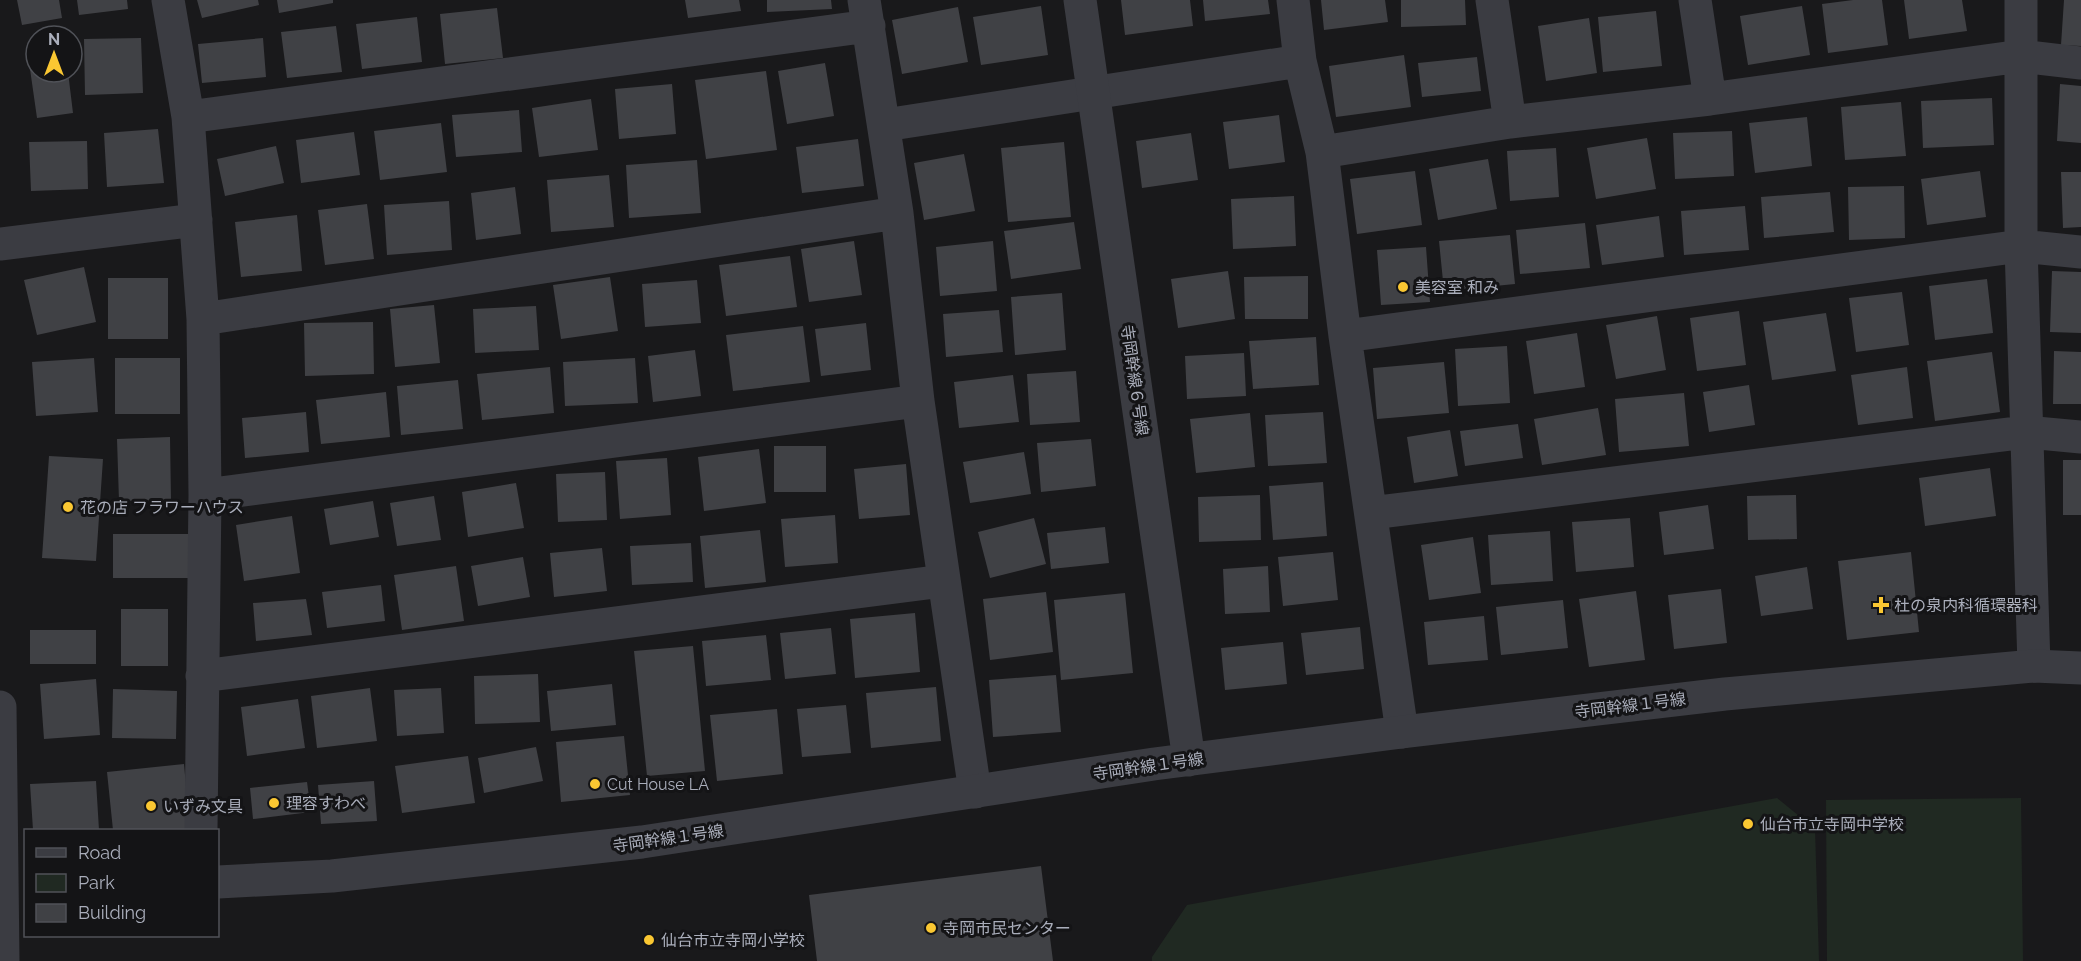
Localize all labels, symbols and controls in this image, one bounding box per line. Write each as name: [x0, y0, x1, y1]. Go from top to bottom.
north arrow: [24, 24, 84, 84]
text: N: [48, 30, 60, 49]
place label: 美容室 和み: [1415, 278, 1499, 297]
marker: 美容室 和み: [1396, 280, 1410, 294]
street label: 寺岡幹線６号線: [1117, 323, 1152, 437]
place label: 花の店 フラワーハウス: [80, 498, 244, 517]
marker: 花の店 フラワーハウス: [61, 500, 75, 514]
marker: 杜の泉内科循環器科: [1872, 596, 1890, 614]
place label: 杜の泉内科循環器科: [1894, 596, 2038, 615]
street label: 寺岡幹線１号線: [1573, 689, 1687, 722]
street label: 寺岡幹線１号線: [1091, 749, 1205, 784]
place label: Cut House LA: [607, 775, 709, 794]
marker: Cut House LA: [588, 777, 602, 791]
place label: 理容すわべ: [286, 794, 366, 813]
marker: 理容すわべ: [267, 796, 281, 810]
place label: いずみ文具: [163, 797, 243, 816]
marker: いずみ文具: [144, 799, 158, 813]
place label: 仙台市立寺岡中学校: [1760, 815, 1904, 834]
marker: 仙台市立寺岡中学校: [1741, 817, 1755, 831]
street label: 寺岡幹線１号線: [611, 821, 725, 856]
legend: [24, 829, 219, 937]
text: Road: [78, 842, 121, 863]
text: Park: [78, 872, 115, 893]
text: Building: [78, 902, 146, 923]
place label: 寺岡市民センター: [943, 919, 1071, 938]
marker: 寺岡市民センター: [924, 921, 938, 935]
place label: 仙台市立寺岡小学校: [661, 931, 805, 950]
marker: 仙台市立寺岡小学校: [642, 933, 656, 947]

